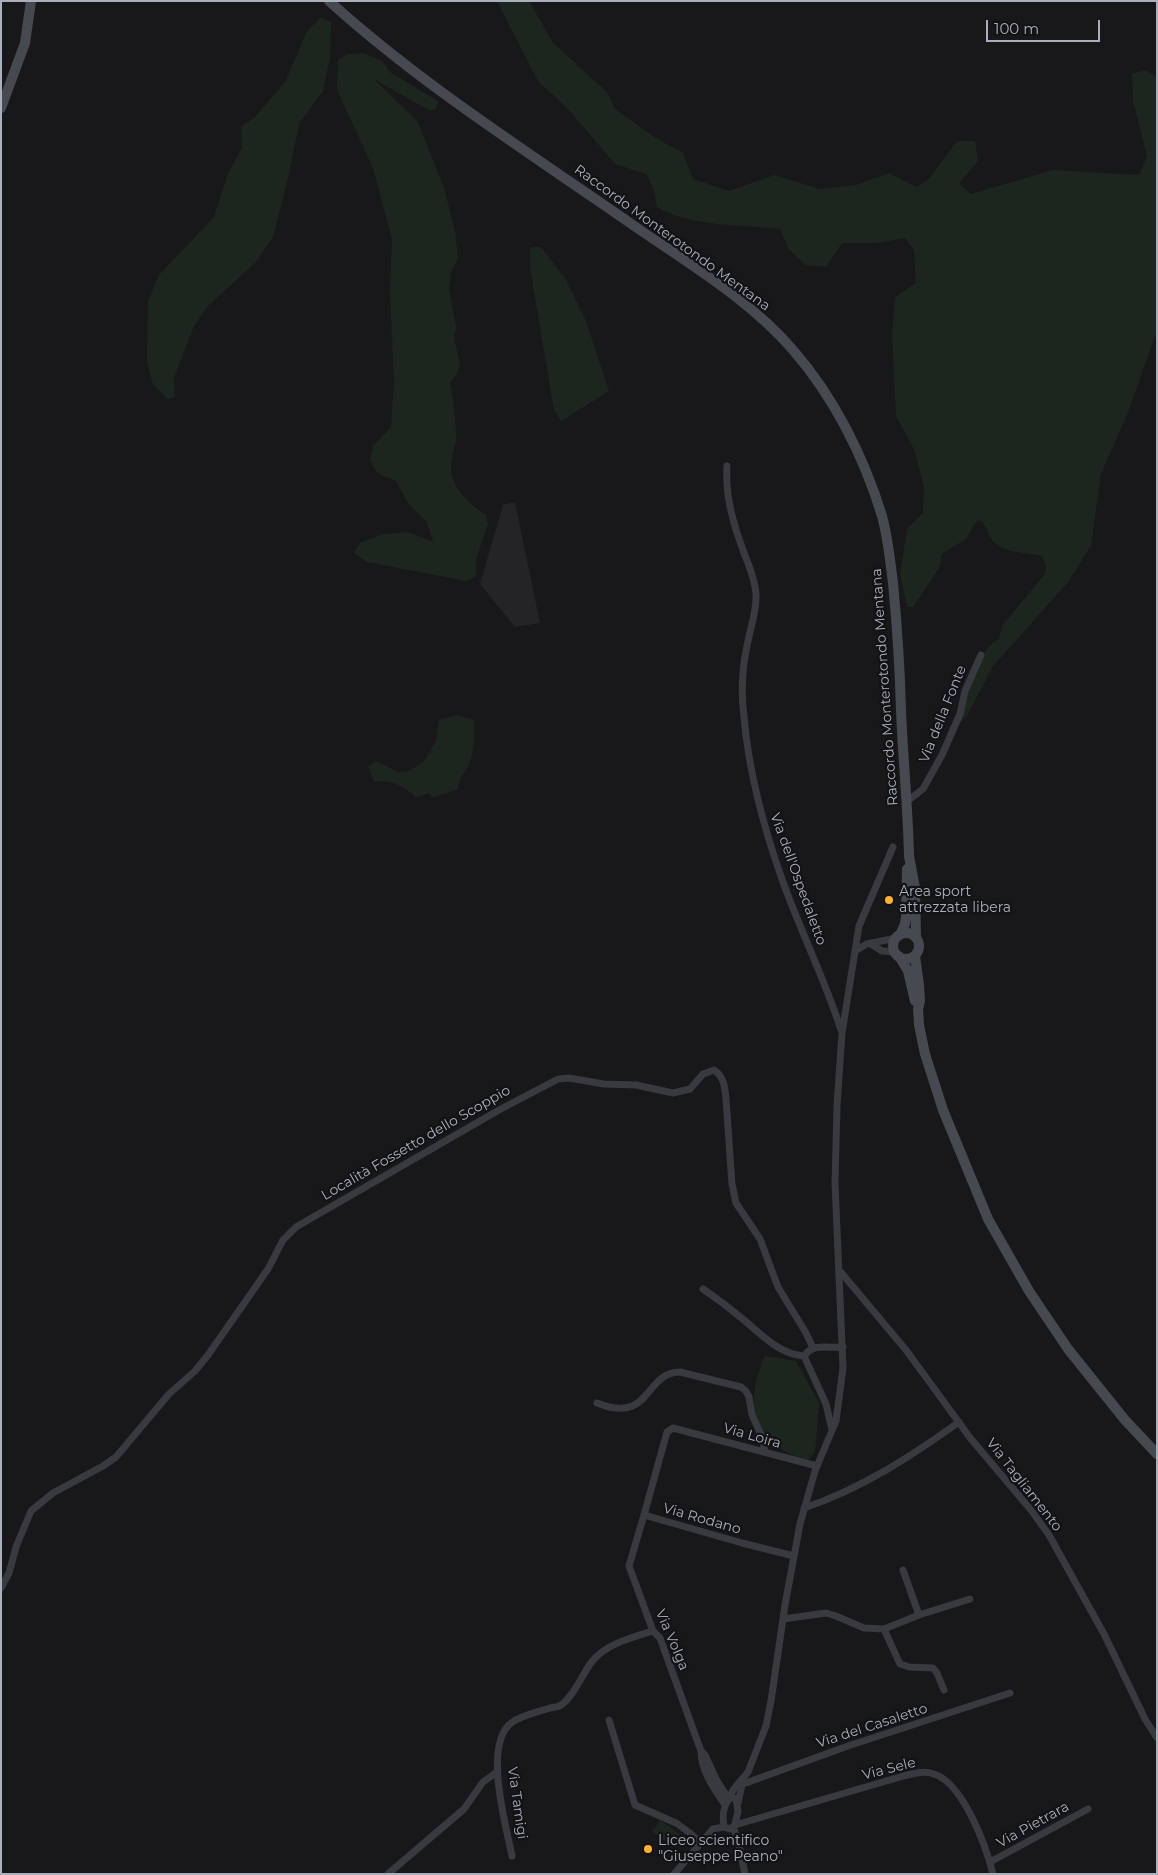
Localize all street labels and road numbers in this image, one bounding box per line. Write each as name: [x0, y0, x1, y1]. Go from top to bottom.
street label: Raccordo Monterotondo Mentana: [571, 161, 773, 315]
street label: Raccordo Monterotondo Mentana: [868, 568, 902, 806]
street label: Via della Fonte: [916, 663, 970, 765]
street label: Via dell'Ospedaletto: [766, 811, 830, 947]
street label: Località Fossetto dello Scoppio: [319, 1082, 513, 1204]
street label: Via Loira: [721, 1420, 783, 1452]
street label: Via Tagliamento: [982, 1435, 1066, 1535]
street label: Via Rodano: [661, 1500, 743, 1538]
street label: Via Volga: [652, 1607, 692, 1673]
street label: Via del Casaletto: [814, 1700, 930, 1752]
street label: Via Sele: [861, 1754, 917, 1784]
street label: Via Tamigi: [504, 1766, 530, 1840]
street label: Via Pietrara: [994, 1798, 1072, 1852]

